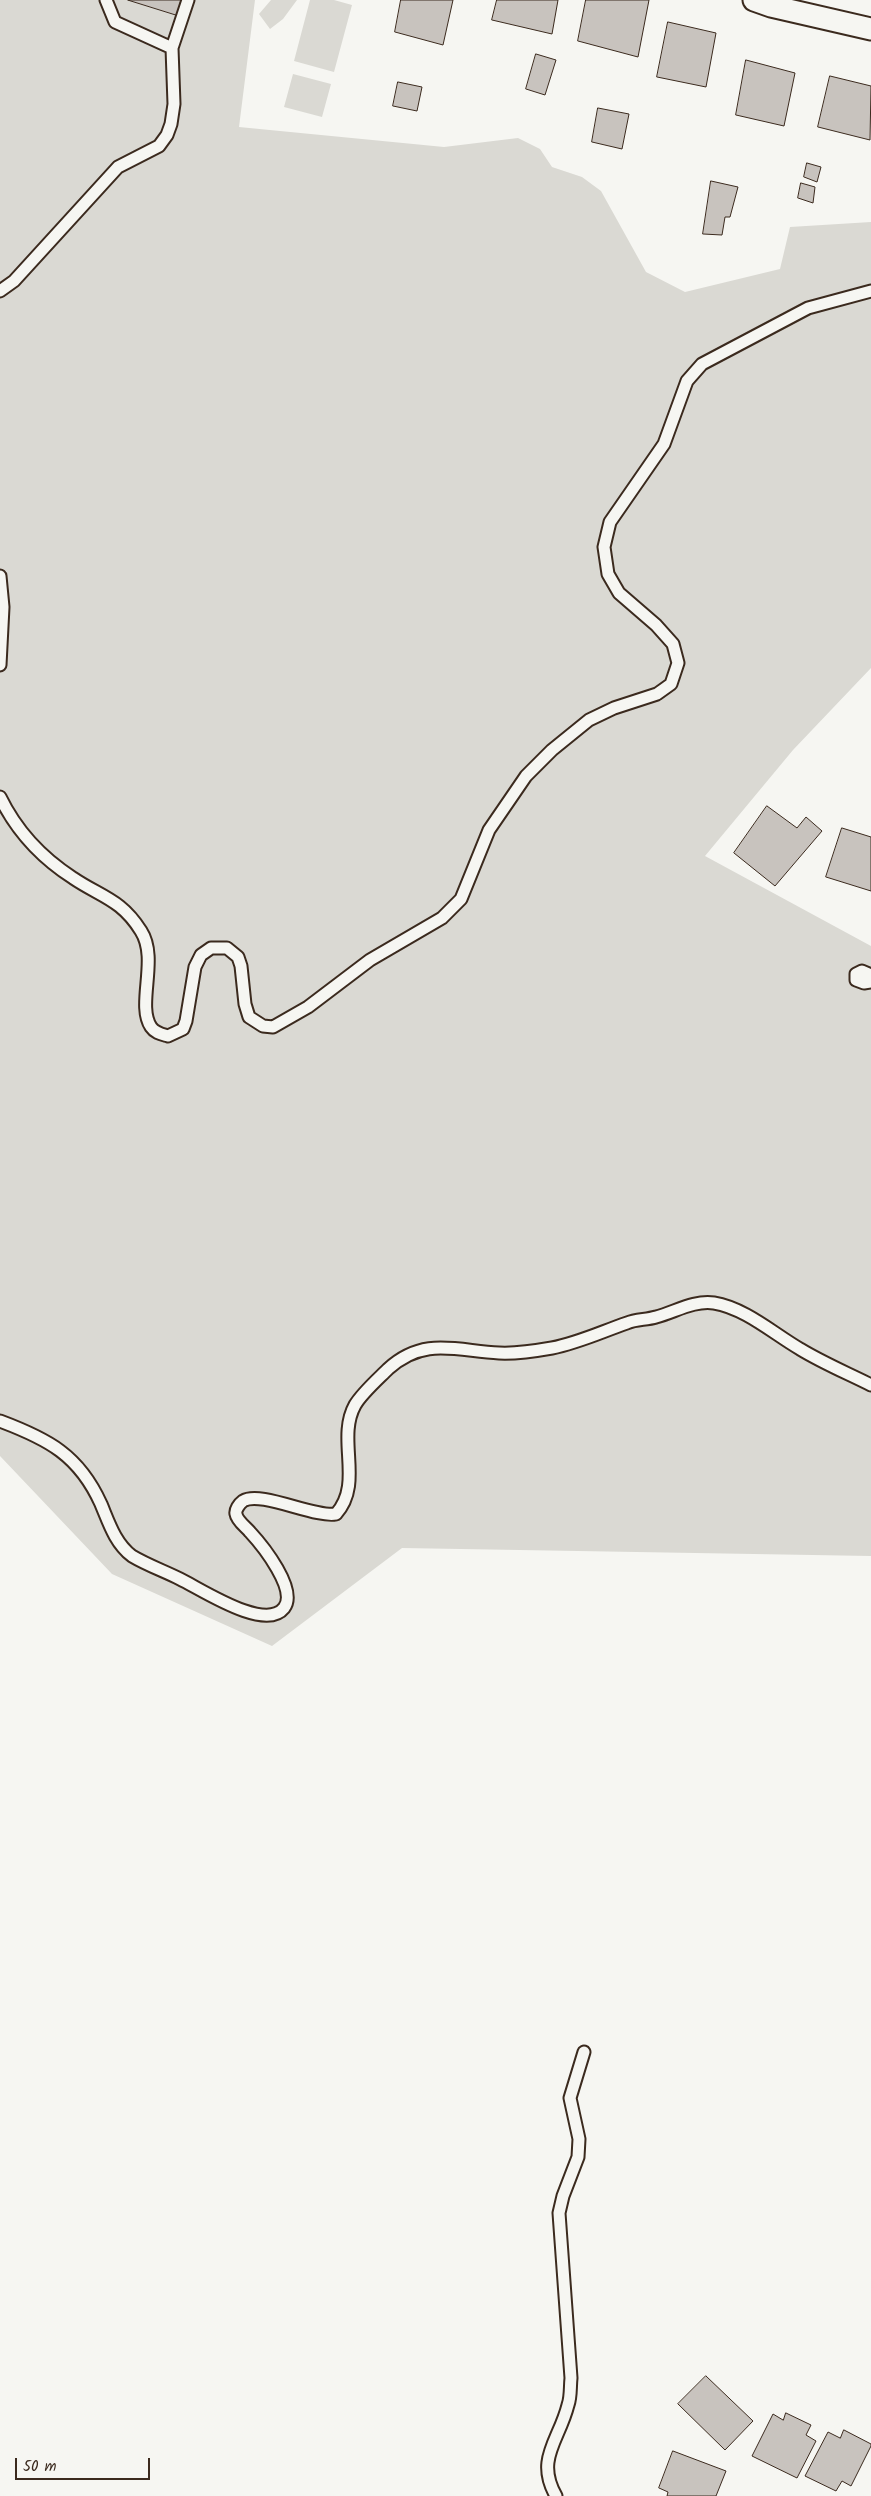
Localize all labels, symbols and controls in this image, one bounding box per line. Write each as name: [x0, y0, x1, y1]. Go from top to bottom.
scale bar: [18, 2448, 152, 2480]
text: 50 m: [23, 2455, 57, 2479]

